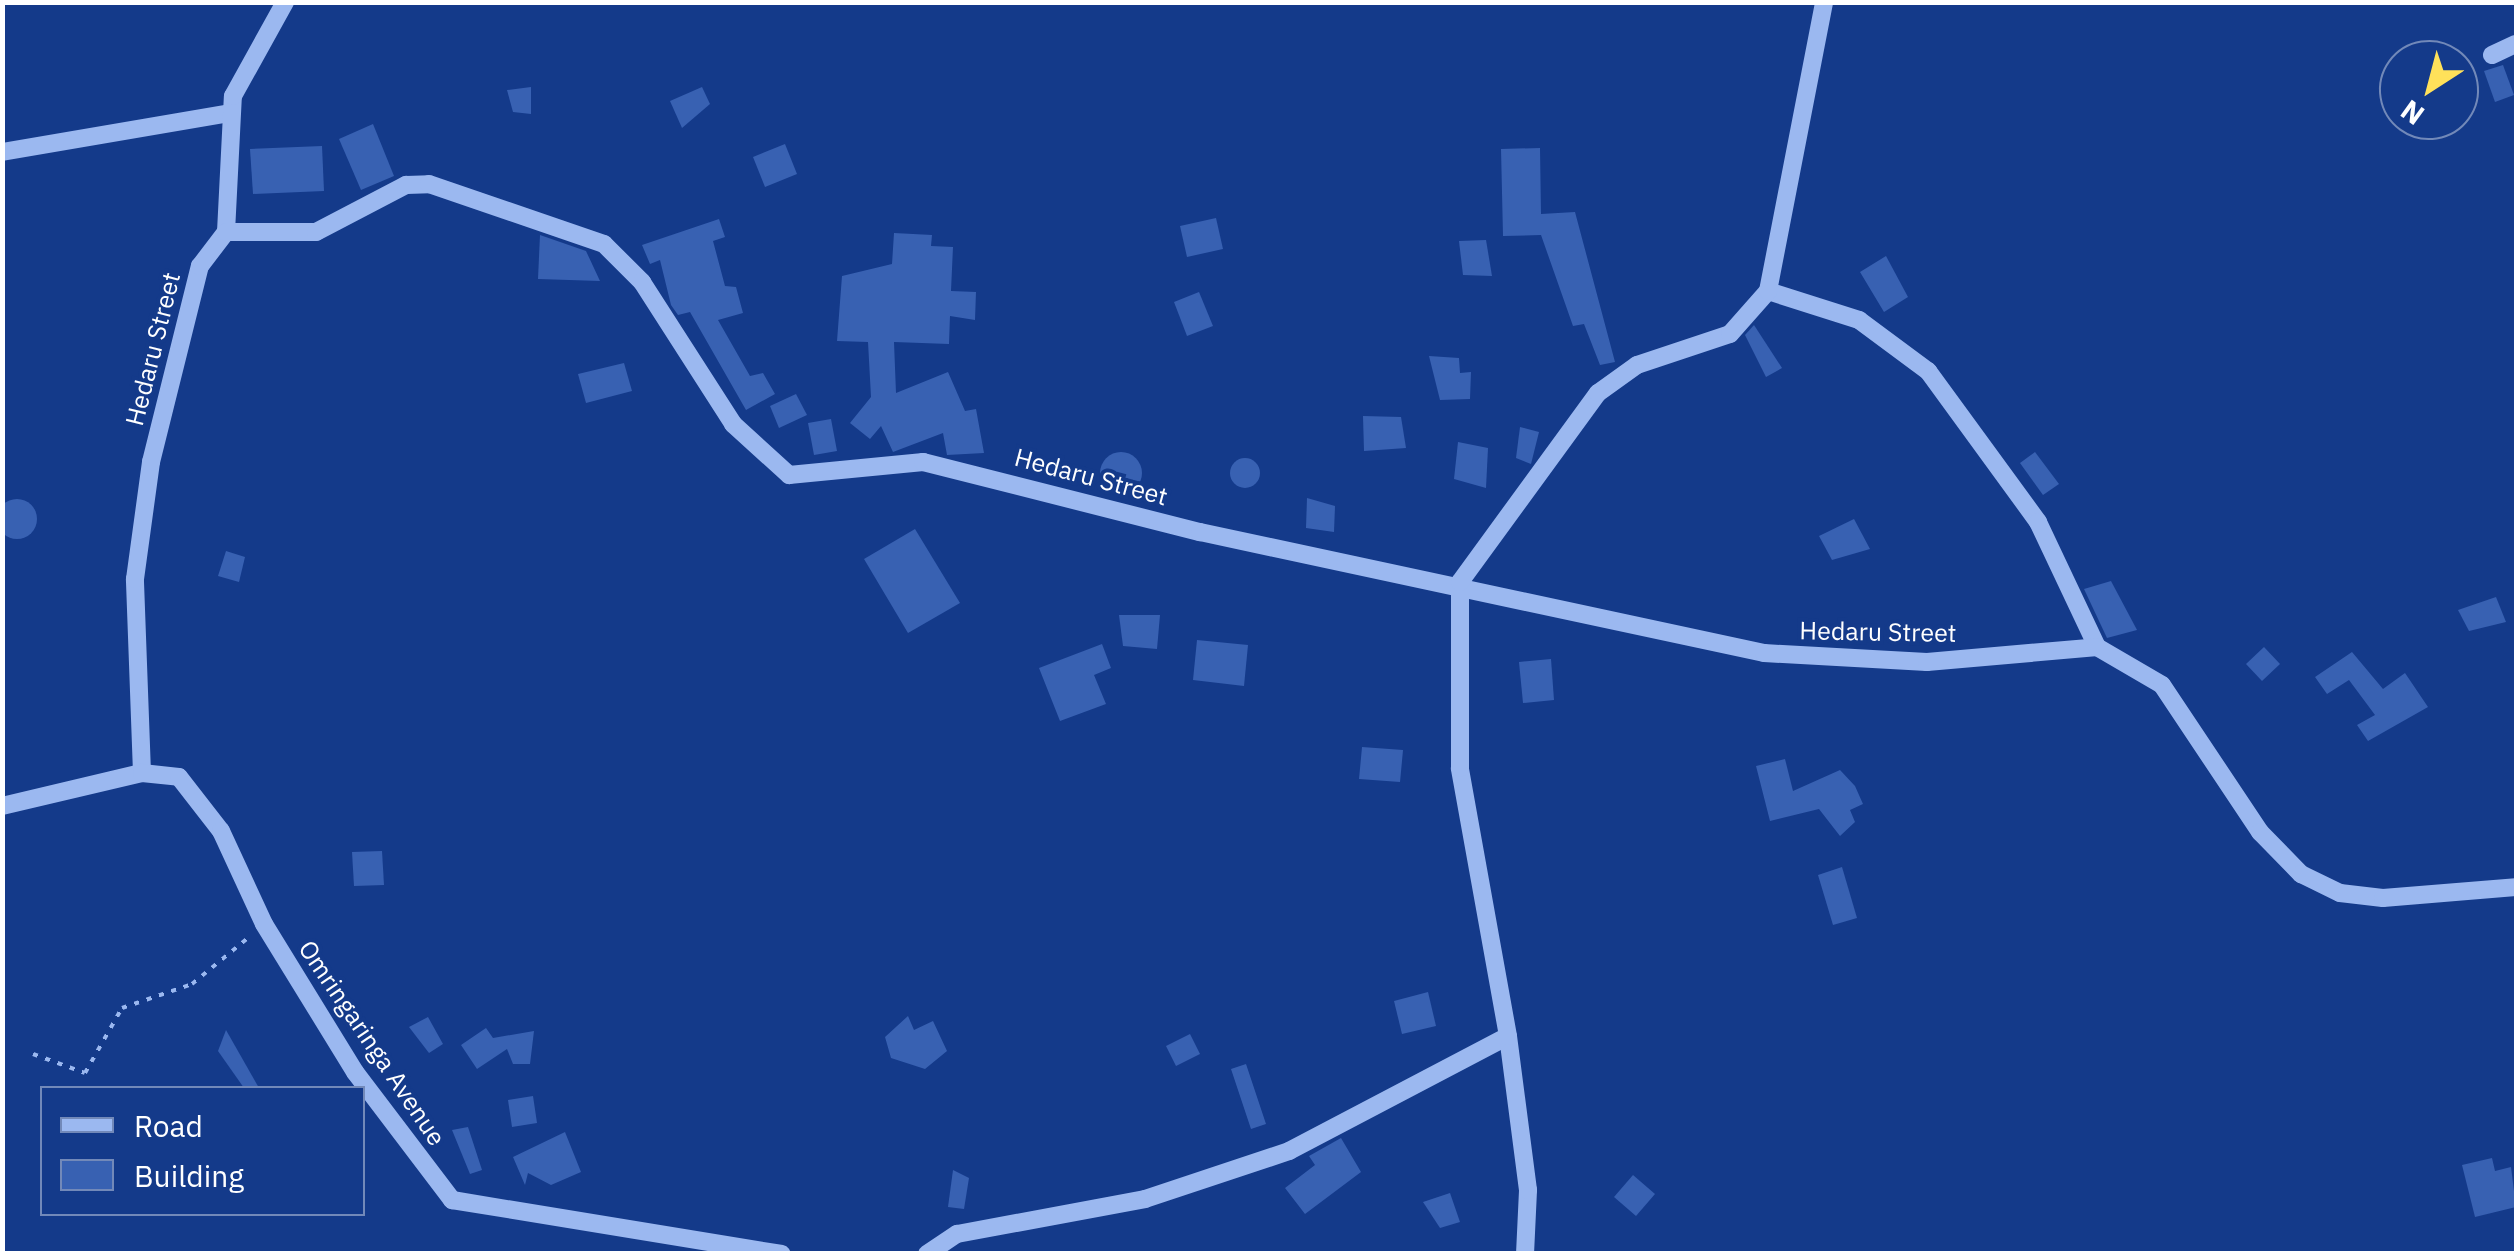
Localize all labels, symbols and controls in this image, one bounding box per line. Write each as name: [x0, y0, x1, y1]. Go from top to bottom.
north arrow: [2379, 40, 2479, 140]
text: N: [2393, 92, 2431, 134]
street label: Hedaru Street: [119, 269, 187, 429]
street label: Hedaru Street: [1011, 442, 1171, 512]
street label: Hedaru Street: [1799, 616, 1957, 648]
street label: Omringaringa Avenue: [292, 935, 452, 1151]
legend: [40, 1086, 365, 1216]
text: Road: [134, 1106, 203, 1145]
text: Building: [134, 1156, 244, 1195]

